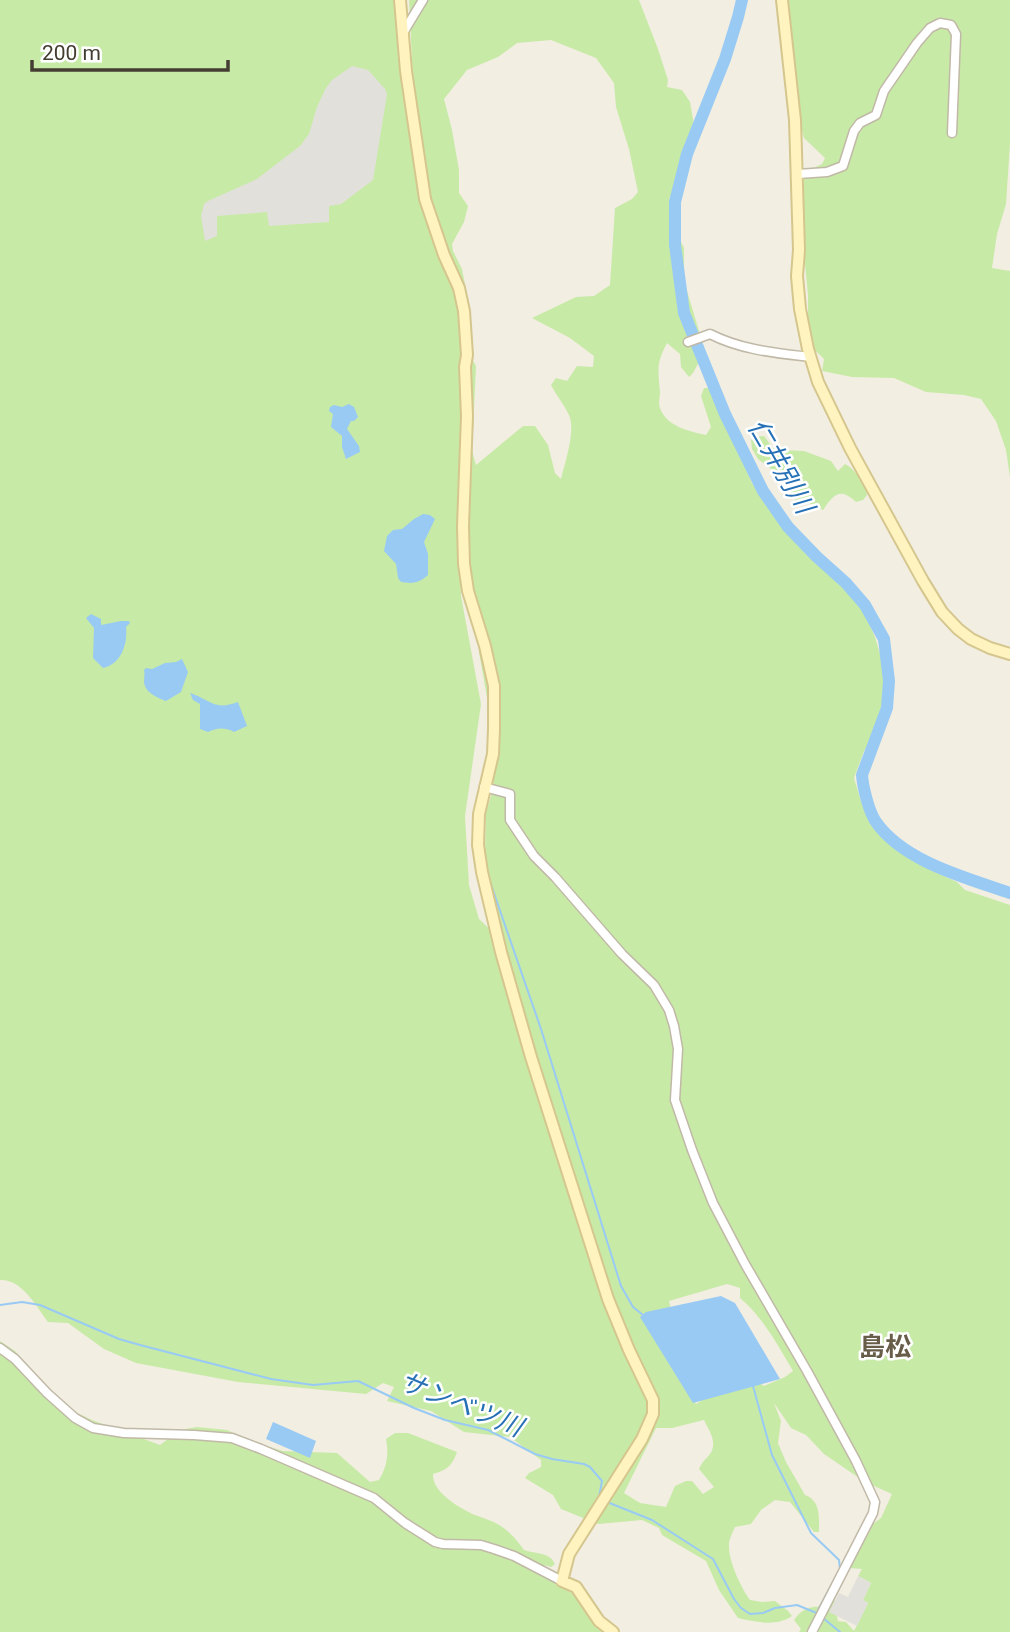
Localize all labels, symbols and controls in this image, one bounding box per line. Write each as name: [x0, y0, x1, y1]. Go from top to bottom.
scale bar: [32, 28, 228, 72]
text: 200 m: [42, 41, 101, 65]
water label: 仁井別川: [742, 413, 821, 521]
district label: 島松: [859, 1332, 911, 1362]
water label: サンベツ川: [395, 1366, 530, 1443]

